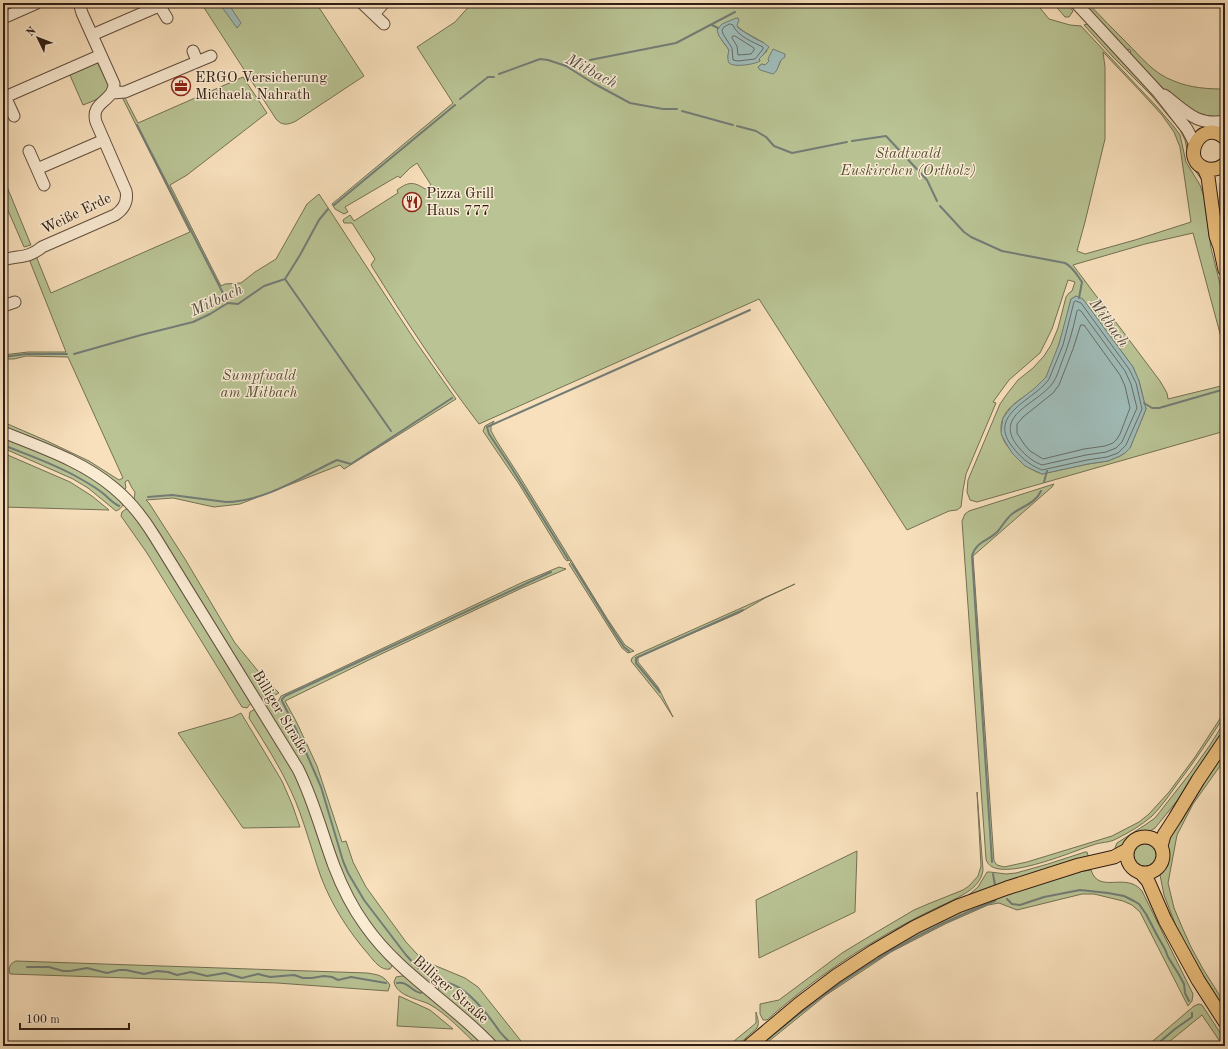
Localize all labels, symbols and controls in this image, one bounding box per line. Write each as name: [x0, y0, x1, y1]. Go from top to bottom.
north arrow: [18, 18, 58, 58]
text: N: [25, 25, 39, 39]
water label: Mitbach: [562, 51, 620, 92]
place label: ERGO Versicherung Michaela Nahrath: [195, 71, 327, 103]
office icon: ERGO Versicherung Michaela Nahrath: [170, 75, 192, 97]
park label: Stadtwald Euskirchen (Ortholz): [839, 147, 976, 179]
place label: Pizza Grill Haus 777: [426, 187, 494, 219]
street label: Weiße Erde: [39, 191, 114, 238]
restaurant icon: Pizza Grill Haus 777: [401, 191, 423, 213]
water label: Mitbach: [187, 282, 246, 320]
water label: Mitbach: [1085, 295, 1131, 351]
park label: Sumpfwald am Mitbach: [221, 369, 298, 401]
street label: Billiger Straße: [249, 668, 311, 757]
street label: Billiger Straße: [409, 953, 491, 1027]
scale bar: [20, 1005, 129, 1031]
text: 100 m: [26, 1014, 60, 1026]

